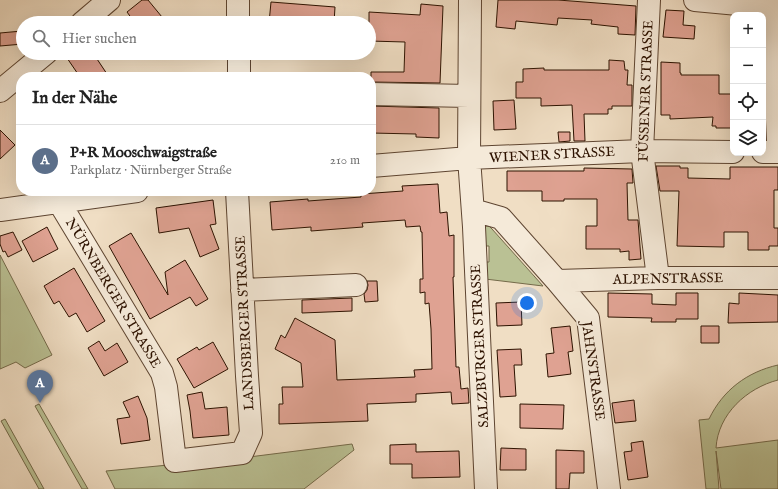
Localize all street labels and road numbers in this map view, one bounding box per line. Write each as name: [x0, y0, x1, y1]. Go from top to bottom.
street label: FÜSSENER STRASSE: [634, 20, 657, 162]
street label: WIENER STRASSE: [489, 143, 616, 167]
street label: NÜRNBERGER STRASSE: [61, 214, 166, 372]
street label: LANDSBERGER STRASSE: [231, 235, 259, 411]
street label: SALZBURGER STRASSE: [467, 264, 493, 428]
street label: ALPENSTRASSE: [612, 269, 724, 289]
street label: JAHNSTRASSE: [577, 318, 609, 422]

